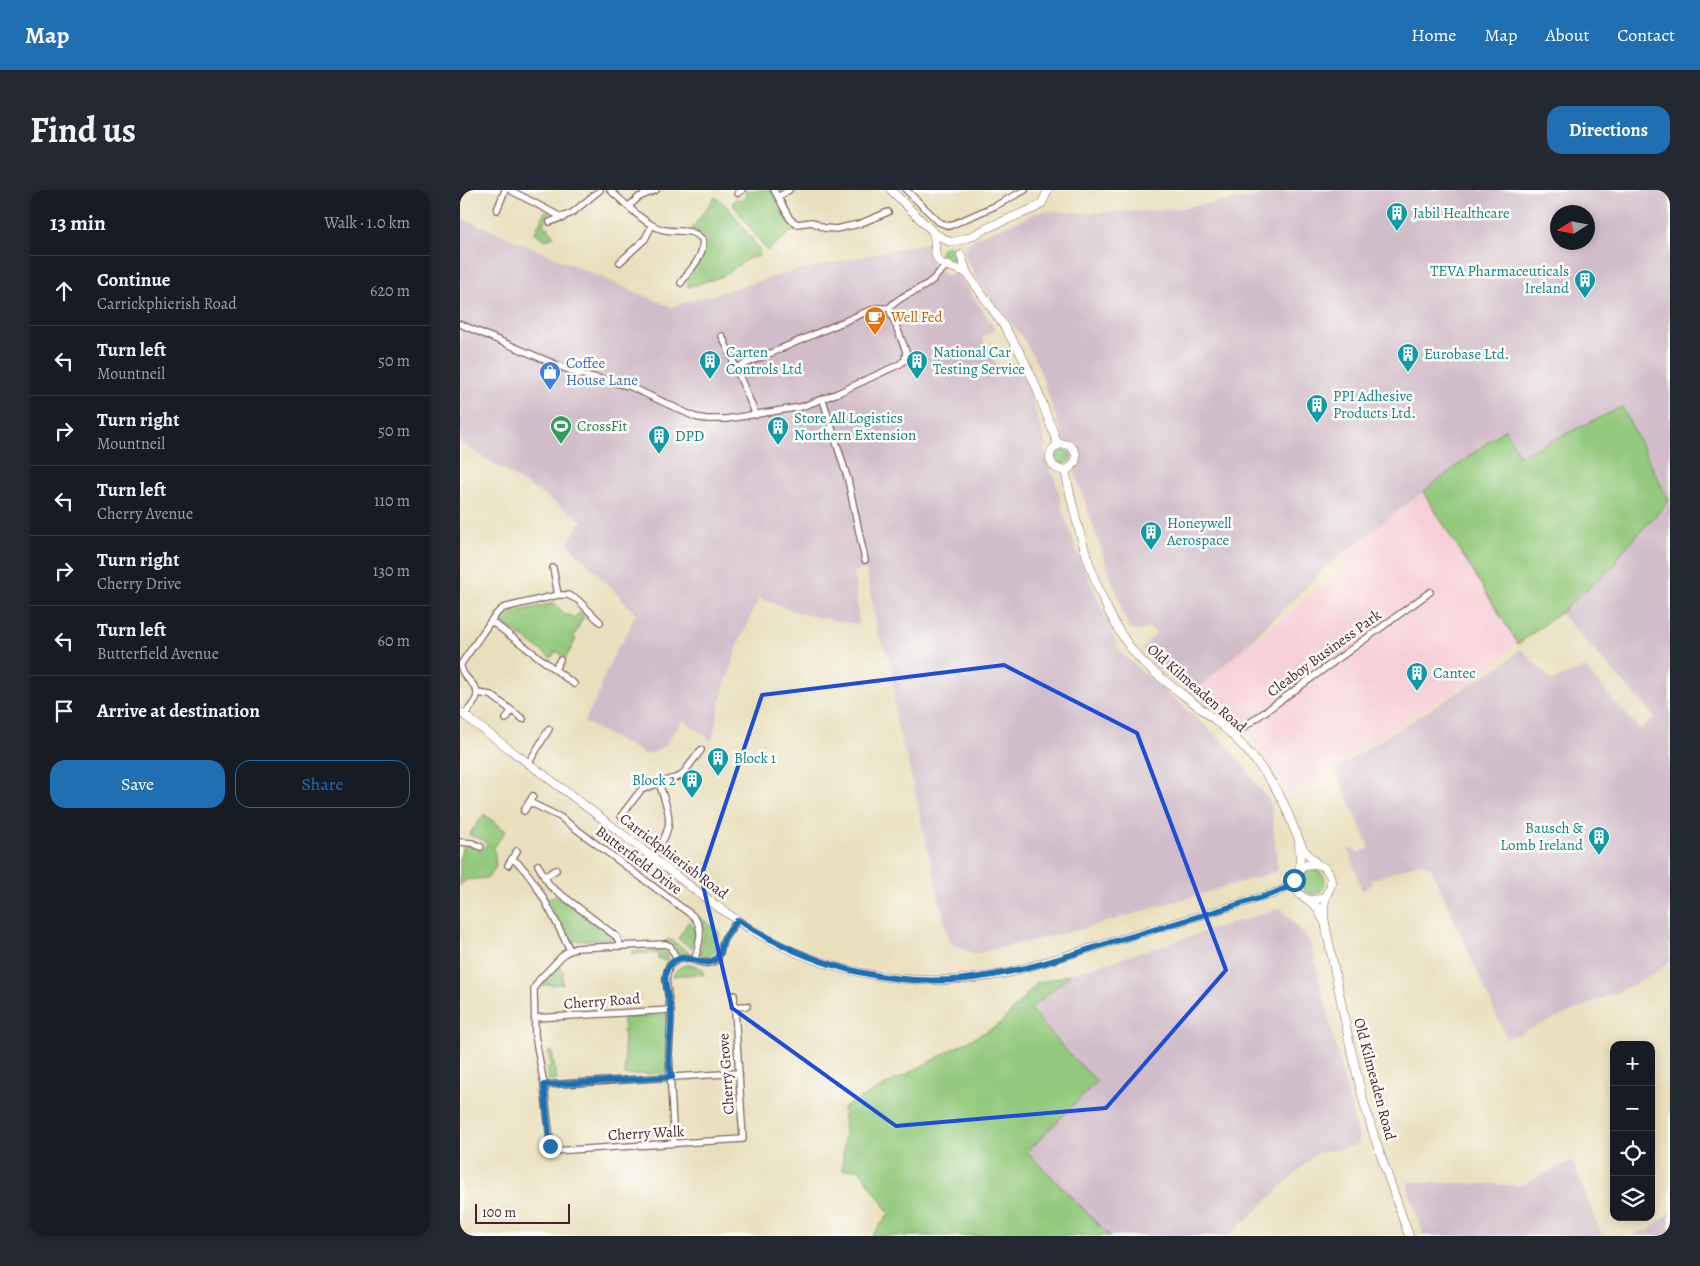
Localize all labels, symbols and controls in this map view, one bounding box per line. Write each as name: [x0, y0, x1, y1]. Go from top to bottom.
text: Map: [25, 19, 69, 51]
text: Home: [1411, 23, 1456, 47]
text: Map: [1484, 23, 1517, 47]
text: About: [1545, 23, 1589, 47]
text: Contact: [1617, 23, 1675, 47]
text: Find us: [30, 106, 136, 154]
button: Directions: [1547, 106, 1670, 154]
building icon: Jabil Healthcare: [1385, 201, 1409, 232]
place label: Jabil Healthcare: [1413, 203, 1510, 223]
north arrow: [1550, 205, 1595, 250]
text: 13 min: [50, 209, 106, 237]
text: Walk · 1.0 km: [324, 212, 410, 234]
place label: TEVA Pharmaceuticals Ireland: [1430, 261, 1570, 298]
text: Continue: [97, 267, 171, 293]
building icon: TEVA Pharmaceuticals Ireland: [1573, 268, 1597, 299]
icon: ahead: [50, 277, 78, 305]
text: 620 m: [370, 280, 410, 302]
text: Carrickphierish Road: [97, 293, 237, 315]
cafe icon: Well Fed: [863, 305, 887, 336]
place label: Well Fed: [890, 307, 944, 327]
text: Turn left: [97, 337, 166, 363]
place label: Carten Controls Ltd: [726, 342, 803, 379]
place label: National Car Testing Service: [933, 342, 1025, 379]
building icon: Eurobase Ltd.: [1396, 342, 1420, 373]
place label: Eurobase Ltd.: [1424, 344, 1509, 364]
icon: left: [50, 347, 78, 375]
building icon: Carten Controls Ltd: [698, 349, 722, 380]
building icon: National Car Testing Service: [905, 349, 929, 380]
text: 50 m: [378, 350, 410, 372]
place label: Coffee House Lane: [566, 353, 638, 390]
shop icon: Coffee House Lane: [538, 360, 562, 391]
text: Mountneil: [97, 363, 165, 385]
place label: PPI Adhesive Products Ltd.: [1333, 386, 1416, 423]
building icon: PPI Adhesive Products Ltd.: [1305, 393, 1329, 424]
text: Turn right: [97, 407, 179, 433]
place label: Store All Logistics Northern Extension: [794, 408, 916, 445]
sports icon: CrossFit: [549, 414, 573, 445]
building icon: Store All Logistics Northern Extension: [766, 415, 790, 446]
place label: CrossFit: [577, 416, 627, 436]
icon: right: [50, 417, 78, 445]
text: 50 m: [378, 420, 410, 442]
building icon: DPD: [647, 424, 671, 455]
place label: DPD: [675, 426, 704, 446]
text: Mountneil: [97, 433, 165, 455]
text: Turn left: [97, 477, 166, 503]
icon: left: [50, 487, 78, 515]
text: 110 m: [374, 490, 410, 512]
text: Cherry Avenue: [97, 503, 193, 525]
place label: Honeywell Aerospace: [1166, 513, 1232, 550]
building icon: Honeywell Aerospace: [1139, 520, 1163, 551]
text: Turn right: [97, 547, 179, 573]
icon: right: [50, 557, 78, 585]
text: 130 m: [373, 560, 410, 582]
text: Cherry Drive: [97, 573, 181, 595]
street label: Cleaboy Business Park: [1263, 604, 1386, 701]
text: Turn left: [97, 617, 166, 643]
icon: left: [50, 627, 78, 655]
text: 60 m: [378, 630, 410, 652]
street label: Old Kilmeaden Road: [1143, 639, 1252, 737]
text: Butterfield Avenue: [97, 643, 219, 665]
building icon: Cantec: [1405, 661, 1429, 692]
place label: Cantec: [1433, 663, 1476, 683]
icon: arrive: [50, 697, 78, 725]
text: Arrive at destination: [97, 698, 260, 724]
building icon: Block 1: [706, 746, 730, 777]
place label: Block 1: [734, 748, 776, 768]
button: Save: [50, 760, 225, 808]
button: Share: [235, 760, 410, 808]
building icon: Block 2: [680, 768, 704, 799]
place label: Block 2: [632, 770, 676, 790]
street label: Carrickphierish Road: [616, 809, 733, 904]
place label: Bausch & Lomb Ireland: [1500, 818, 1584, 855]
street label: Butterfield Drive: [592, 821, 686, 899]
building icon: Bausch & Lomb Ireland: [1587, 825, 1611, 856]
route start: [1283, 869, 1306, 892]
street label: Cherry Road: [563, 988, 642, 1014]
street label: Old Kilmeaden Road: [1349, 1016, 1401, 1143]
street label: Cherry Grove: [713, 1033, 739, 1115]
map controls: [1610, 1041, 1655, 1221]
button: +: [1610, 1041, 1655, 1086]
button: −: [1610, 1086, 1655, 1131]
street label: Cherry Walk: [607, 1121, 685, 1145]
button: locate: [1610, 1131, 1655, 1176]
route end: [539, 1135, 562, 1158]
button: layers: [1610, 1176, 1655, 1221]
scale bar: [475, 1201, 570, 1224]
text: 100 m: [482, 1203, 516, 1222]

